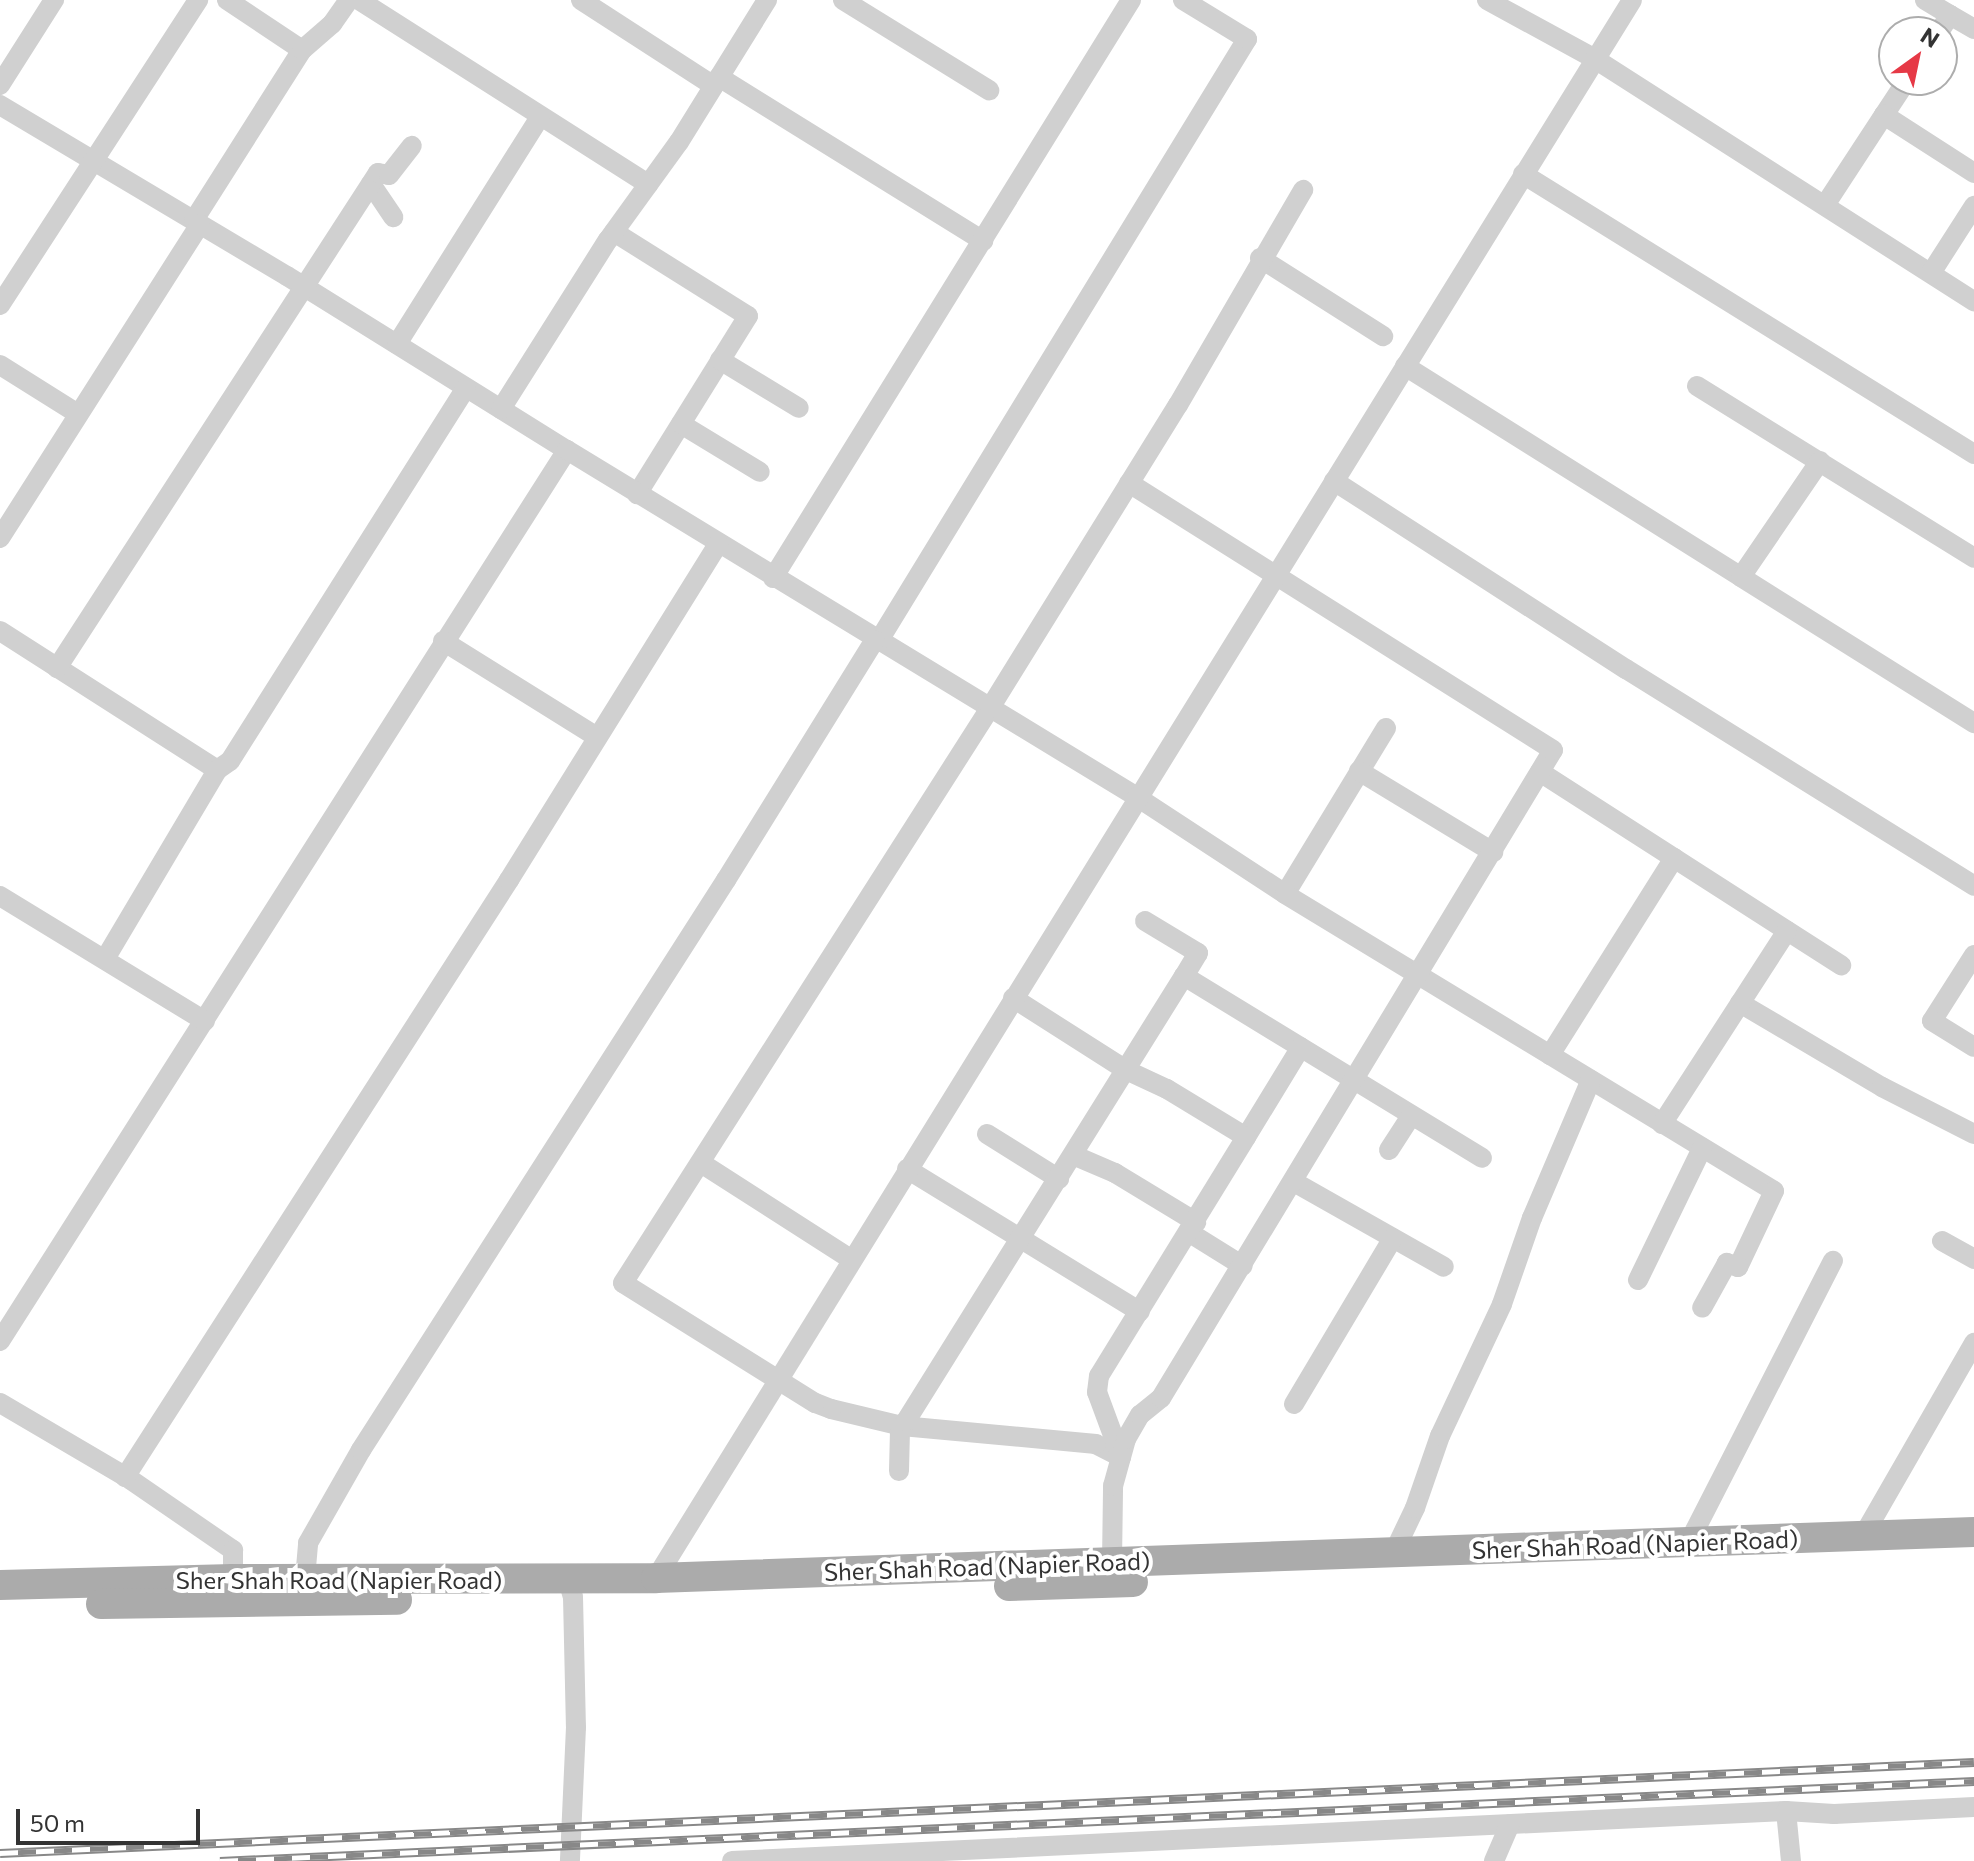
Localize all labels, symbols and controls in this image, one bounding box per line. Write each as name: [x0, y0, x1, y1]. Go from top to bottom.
north arrow: [1878, 16, 1958, 96]
text: N: [1916, 21, 1945, 53]
street label: Sher Shah Road (Napier Road): [1471, 1524, 1799, 1564]
street label: Sher Shah Road (Napier Road): [823, 1546, 1151, 1586]
street label: Sher Shah Road (Napier Road): [176, 1566, 502, 1594]
scale bar: [20, 1793, 204, 1843]
text: 50 m: [30, 1808, 85, 1837]

